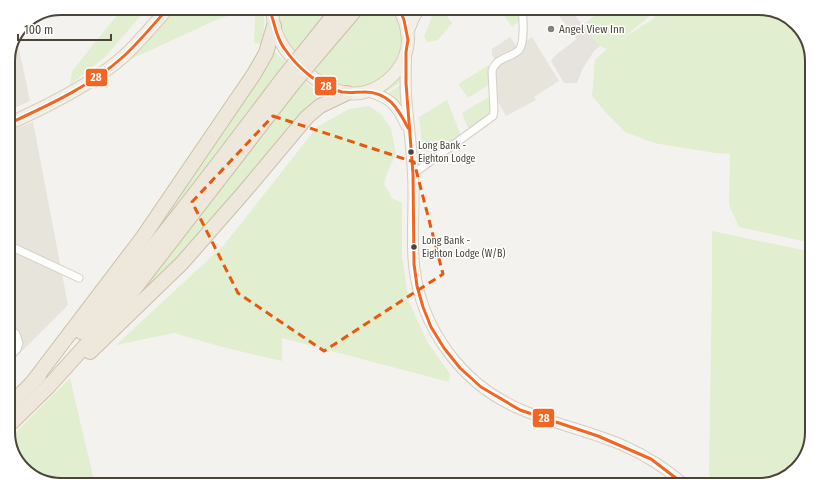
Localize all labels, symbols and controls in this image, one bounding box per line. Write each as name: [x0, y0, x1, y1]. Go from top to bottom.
scale bar: [18, 16, 111, 42]
text: 100 m: [24, 23, 53, 37]
place label: Angel View Inn: [559, 23, 625, 36]
marker: Angel View Inn: [546, 24, 556, 34]
line badge: 28: [85, 68, 108, 87]
text: 28: [90, 71, 102, 84]
line badge: 28: [314, 76, 337, 96]
text: 28: [320, 80, 332, 93]
place label: Long Bank - Eighton Lodge: [418, 140, 476, 165]
marker: Long Bank - Eighton Lodge: [406, 147, 416, 157]
place label: Long Bank - Eighton Lodge (W/B): [422, 235, 505, 260]
marker: Long Bank - Eighton Lodge (W/B): [409, 242, 419, 252]
line badge: 28: [532, 408, 555, 428]
text: 28: [538, 412, 550, 425]

